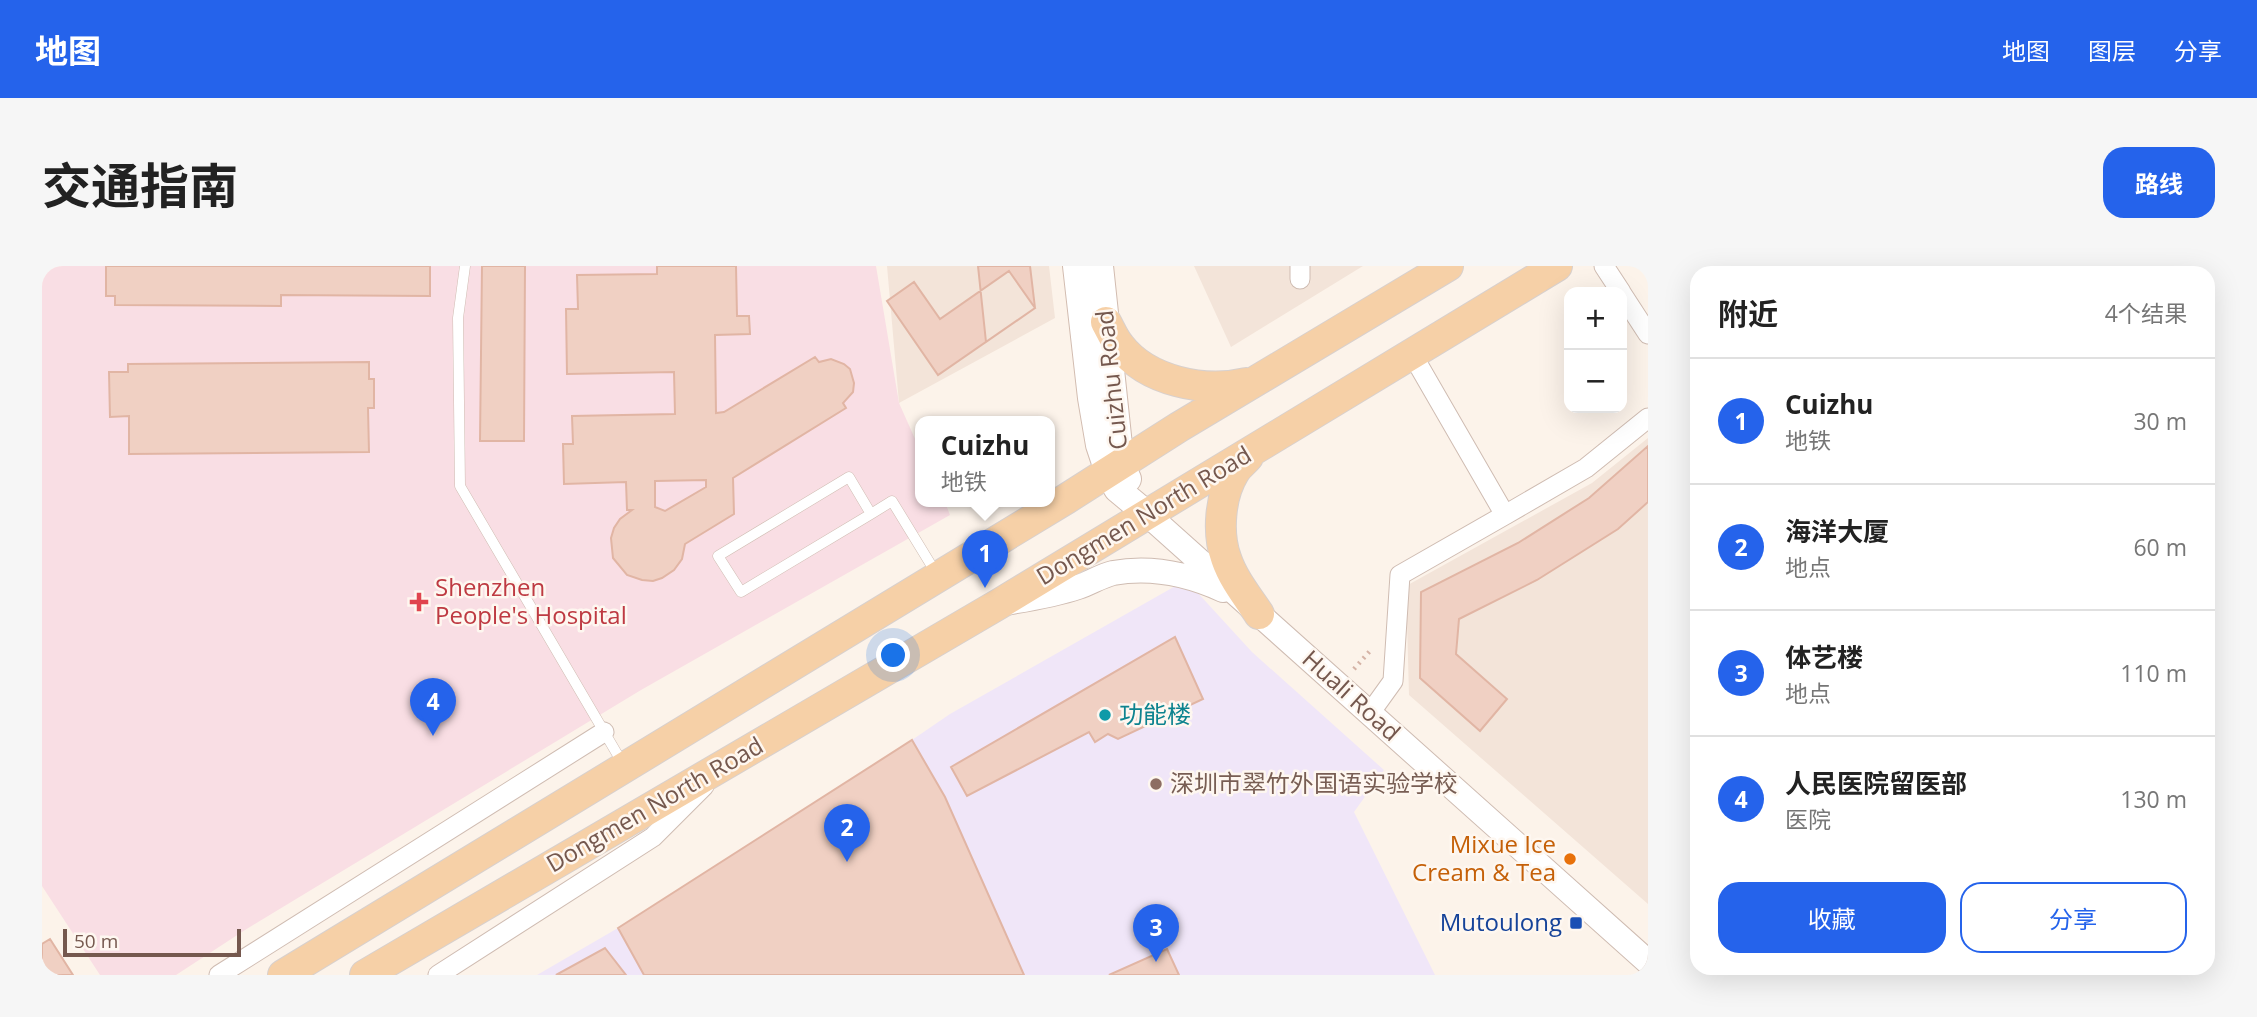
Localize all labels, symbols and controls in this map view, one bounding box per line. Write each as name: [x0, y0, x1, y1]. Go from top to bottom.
text: 地图: [35, 28, 101, 73]
text: 地图: [2002, 34, 2050, 67]
text: 图层: [2088, 34, 2136, 67]
text: 分享: [2174, 34, 2222, 67]
button: 路线: [2103, 147, 2215, 218]
text: 交通指南: [42, 152, 238, 218]
map controls: [1564, 287, 1627, 413]
button: +: [1564, 287, 1627, 350]
text: 附近: [1718, 293, 1778, 334]
text: 4个结果: [2105, 297, 2187, 329]
street label: Cuizhu Road: [1087, 309, 1134, 452]
button: −: [1564, 350, 1627, 413]
text: Cuizhu: [1785, 386, 1873, 422]
text: 1: [1734, 405, 1748, 437]
text: 30 m: [2133, 405, 2187, 437]
popup: [915, 416, 1055, 507]
text: 地铁: [1785, 424, 1831, 456]
text: Cuizhu: [941, 427, 1029, 463]
street label: Dongmen North Road: [1030, 437, 1257, 592]
text: 地铁: [941, 465, 987, 497]
text: 海洋大厦: [1785, 513, 1889, 549]
pin: 1: [962, 530, 1008, 588]
text: 2: [1734, 531, 1748, 563]
text: 60 m: [2133, 531, 2187, 563]
text: 地点: [1785, 551, 1831, 583]
place label: Shenzhen People's Hospital: [435, 570, 627, 631]
marker: Shenzhen People's Hospital: [409, 592, 429, 612]
your location: [876, 638, 910, 672]
text: 体艺楼: [1785, 639, 1863, 675]
street label: Huali Road: [1296, 642, 1408, 748]
text: 3: [1734, 657, 1748, 689]
text: 110 m: [2120, 657, 2187, 689]
text: 地点: [1785, 677, 1831, 709]
pin: 4: [410, 678, 456, 736]
place label: 功能楼: [1119, 697, 1191, 730]
marker: 功能楼: [1097, 707, 1113, 723]
street label: Dongmen North Road: [540, 728, 769, 879]
text: 人民医院留医部: [1785, 765, 1967, 801]
place label: 深圳市翠竹外国语实验学校: [1170, 766, 1458, 799]
marker: 深圳市翠竹外国语实验学校: [1148, 776, 1164, 792]
text: 4: [1734, 783, 1748, 815]
text: 130 m: [2120, 783, 2187, 815]
text: 医院: [1785, 803, 1831, 835]
pin: 2: [824, 804, 870, 862]
place label: Mixue Ice Cream & Tea: [1412, 827, 1556, 888]
marker: Mixue Ice Cream & Tea: [1562, 851, 1578, 867]
button: 收藏: [1718, 882, 1946, 953]
button: 分享: [1960, 882, 2187, 953]
pin: 3: [1133, 904, 1179, 962]
place label: Mutoulong: [1440, 905, 1562, 938]
marker: Mutoulong: [1568, 915, 1584, 931]
scale bar: [63, 926, 242, 958]
text: 50 m: [74, 928, 118, 954]

